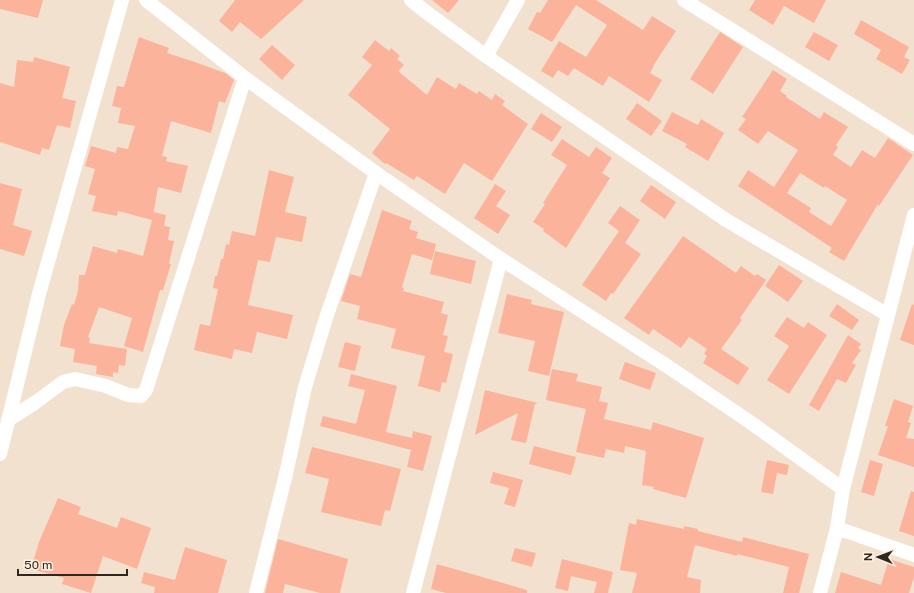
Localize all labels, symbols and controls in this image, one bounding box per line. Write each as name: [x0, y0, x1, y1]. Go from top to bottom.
north arrow: [858, 537, 898, 577]
scale bar: [18, 551, 127, 577]
text: N: [862, 552, 874, 561]
text: 50 m: [24, 558, 52, 572]

